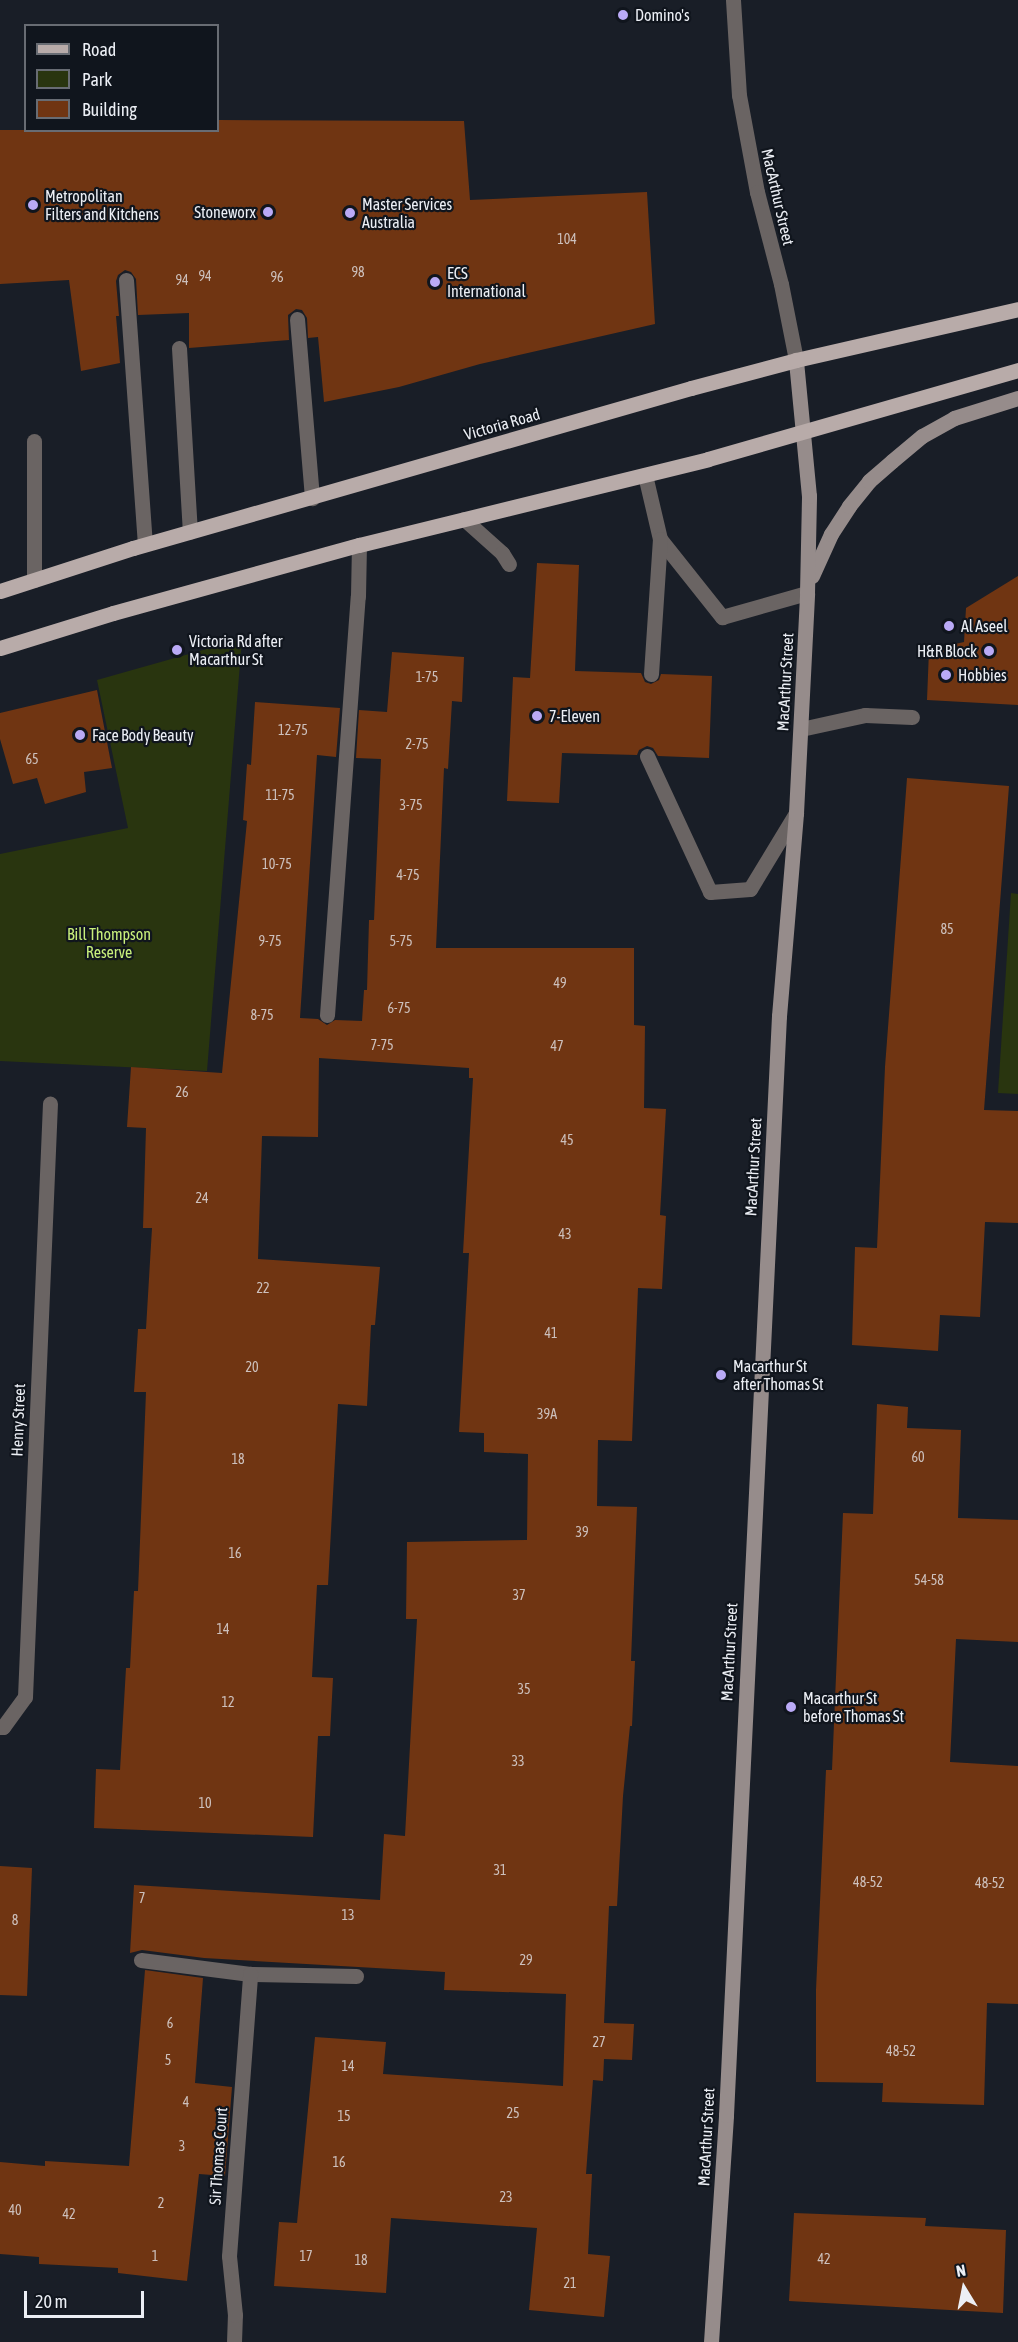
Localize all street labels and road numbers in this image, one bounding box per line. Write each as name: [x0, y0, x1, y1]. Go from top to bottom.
street label: MacArthur Street: [758, 147, 798, 247]
street label: Victoria Road: [462, 404, 542, 444]
street label: MacArthur Street: [773, 632, 797, 732]
street label: MacArthur Street: [741, 1117, 765, 1217]
street label: Henry Street: [7, 1383, 29, 1457]
street label: MacArthur Street: [717, 1602, 741, 1702]
street label: MacArthur Street: [694, 2087, 718, 2187]
street label: Sir Thomas Court: [205, 2107, 231, 2205]

